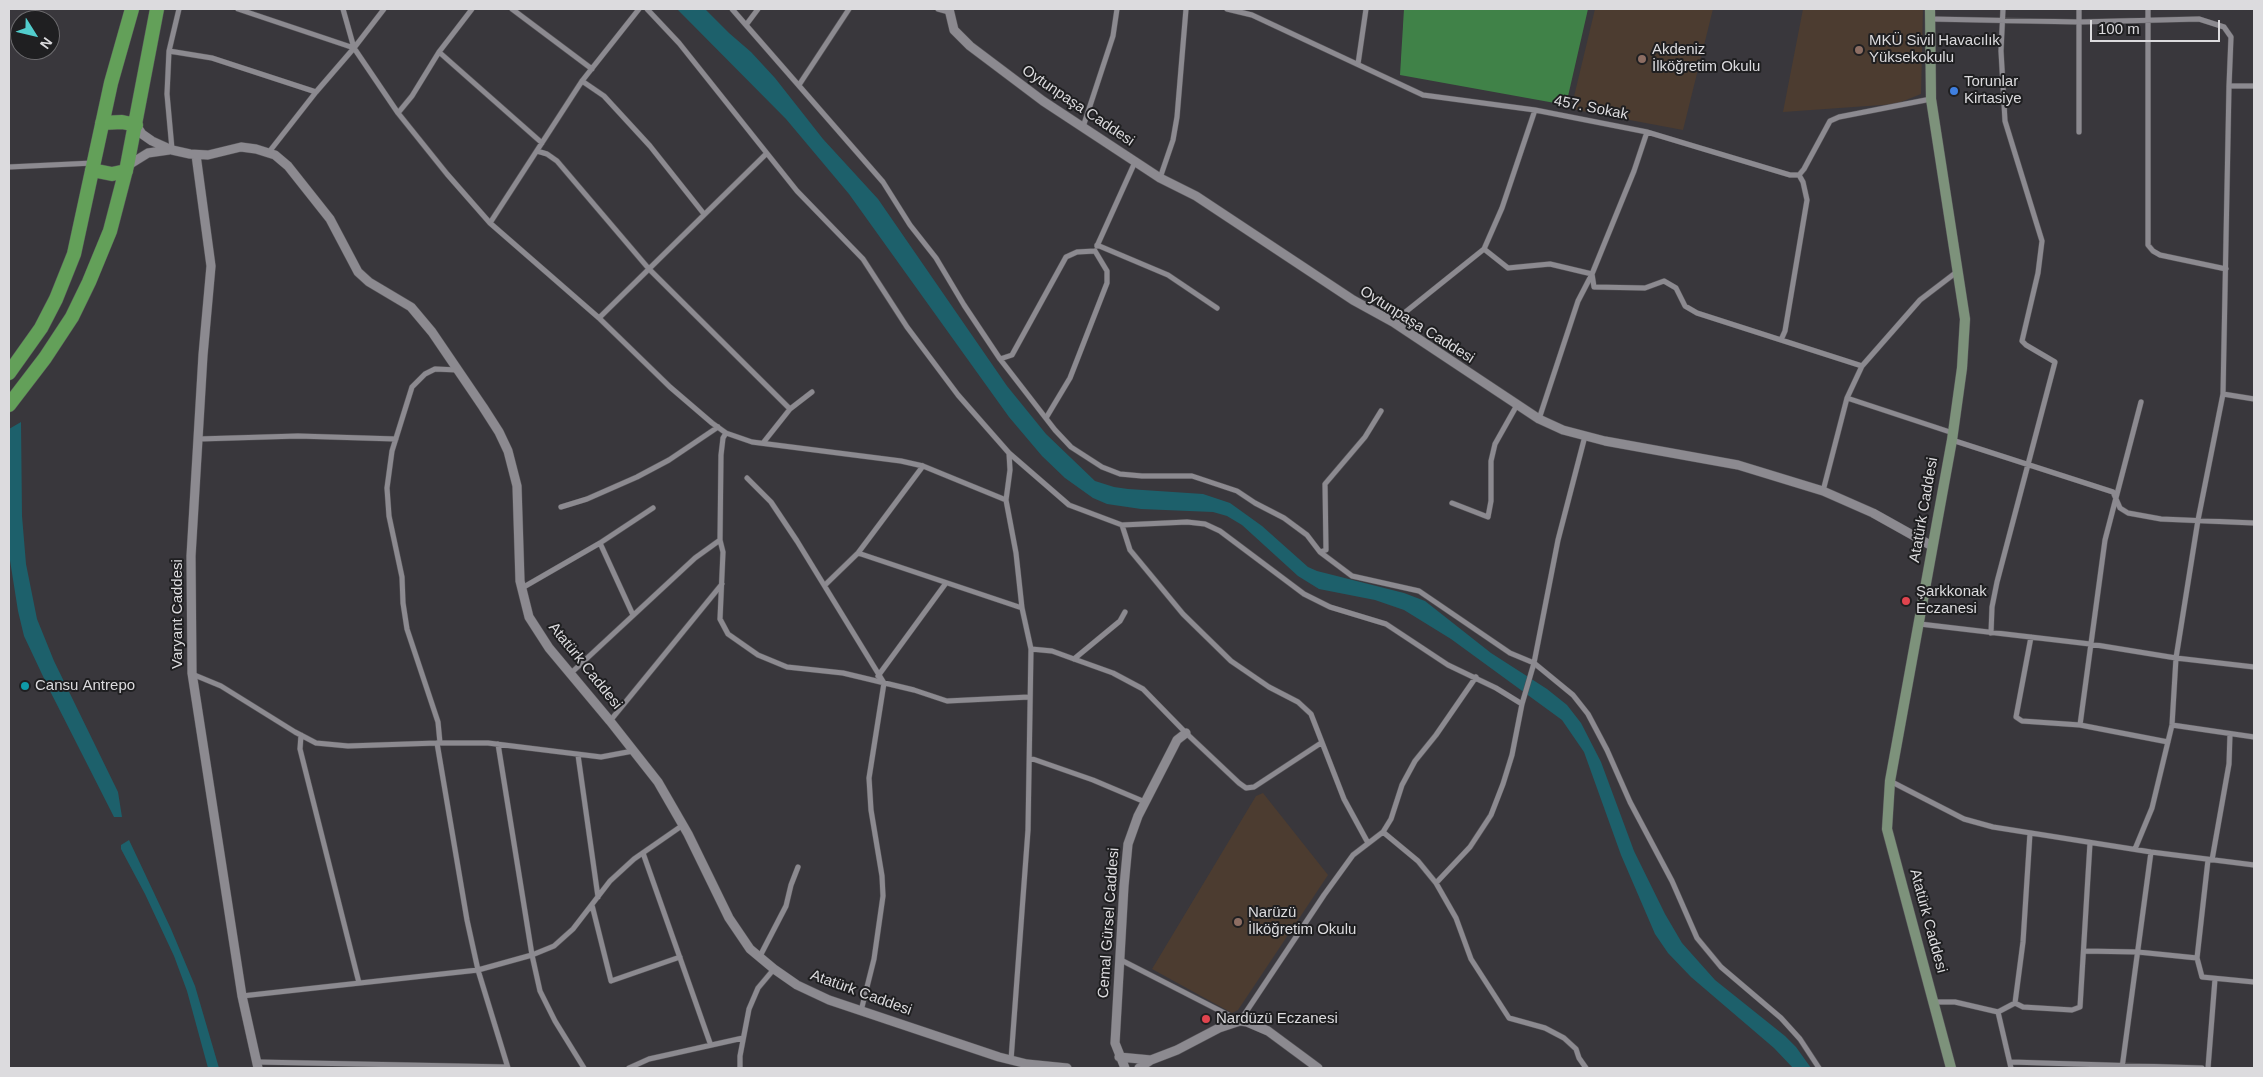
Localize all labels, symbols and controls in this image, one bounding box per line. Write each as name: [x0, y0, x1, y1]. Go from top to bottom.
north arrow: [10, 10, 60, 60]
scale bar: [2093, 10, 2223, 42]
text: 100 m: [2098, 20, 2140, 37]
place label: MKÜ Sivil Havacılık Yüksekokulu: [1869, 32, 2000, 67]
text: N: [37, 34, 56, 52]
place label: Akdeniz İlköğretim Okulu: [1652, 41, 1760, 76]
marker: MKÜ Sivil Havacılık Yüksekokulu: [1853, 44, 1865, 56]
marker: Akdeniz İlköğretim Okulu: [1636, 53, 1648, 65]
street label: Oytunpaşa Caddesi: [1018, 62, 1138, 150]
place label: Torunlar Kirtasiye: [1964, 73, 2022, 108]
marker: Torunlar Kirtasiye: [1948, 85, 1960, 97]
street label: 457. Sokak: [1552, 92, 1630, 124]
street label: Oytunpaşa Caddesi: [1356, 282, 1478, 368]
street label: Atatürk Caddesi: [1906, 456, 1942, 564]
street label: Varyant Caddesi: [169, 559, 187, 669]
place label: Şarkkonak Eczanesi: [1916, 583, 1987, 618]
marker: Şarkkonak Eczanesi: [1900, 595, 1912, 607]
street label: Atatürk Caddesi: [544, 619, 626, 713]
place label: Cansu Antrepo: [35, 677, 135, 695]
marker: Cansu Antrepo: [19, 680, 31, 692]
street label: Cemal Gürsel Caddesi: [1095, 847, 1123, 999]
street label: Atatürk Caddesi: [1905, 867, 1951, 975]
place label: Narüzü İlköğretim Okulu: [1248, 904, 1356, 939]
marker: Narüzü İlköğretim Okulu: [1232, 916, 1244, 928]
street label: Atatürk Caddesi: [808, 966, 914, 1020]
place label: Nardüzü Eczanesi: [1216, 1010, 1338, 1028]
marker: Nardüzü Eczanesi: [1200, 1013, 1212, 1025]

